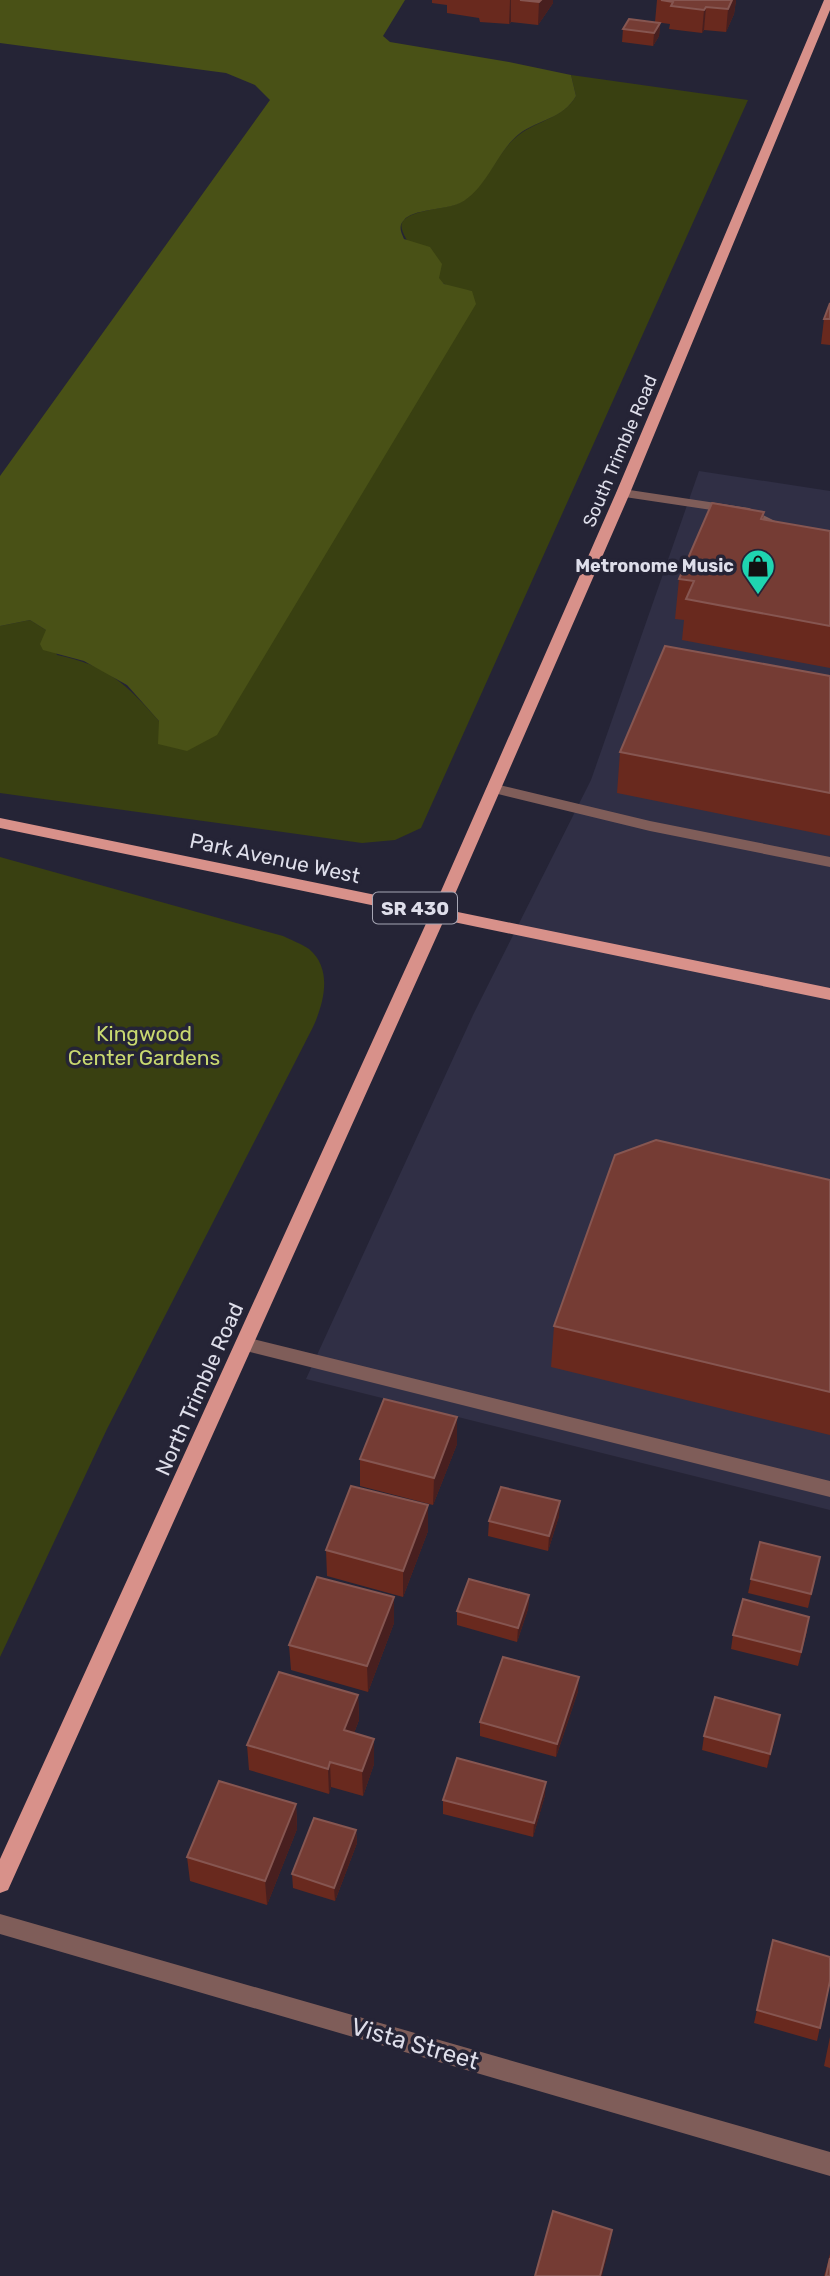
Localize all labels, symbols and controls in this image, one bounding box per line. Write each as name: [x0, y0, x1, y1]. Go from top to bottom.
street label: South Trimble Road: [578, 372, 662, 530]
shop icon: Metronome Music: [739, 547, 777, 596]
place label: Metronome Music: [575, 555, 734, 577]
street label: Park Avenue West: [188, 828, 362, 888]
road number: SR 430: [373, 893, 457, 924]
park label: Kingwood Center Gardens: [68, 1021, 220, 1070]
street label: North Trimble Road: [150, 1299, 248, 1479]
street label: Vista Street: [348, 2012, 482, 2076]

